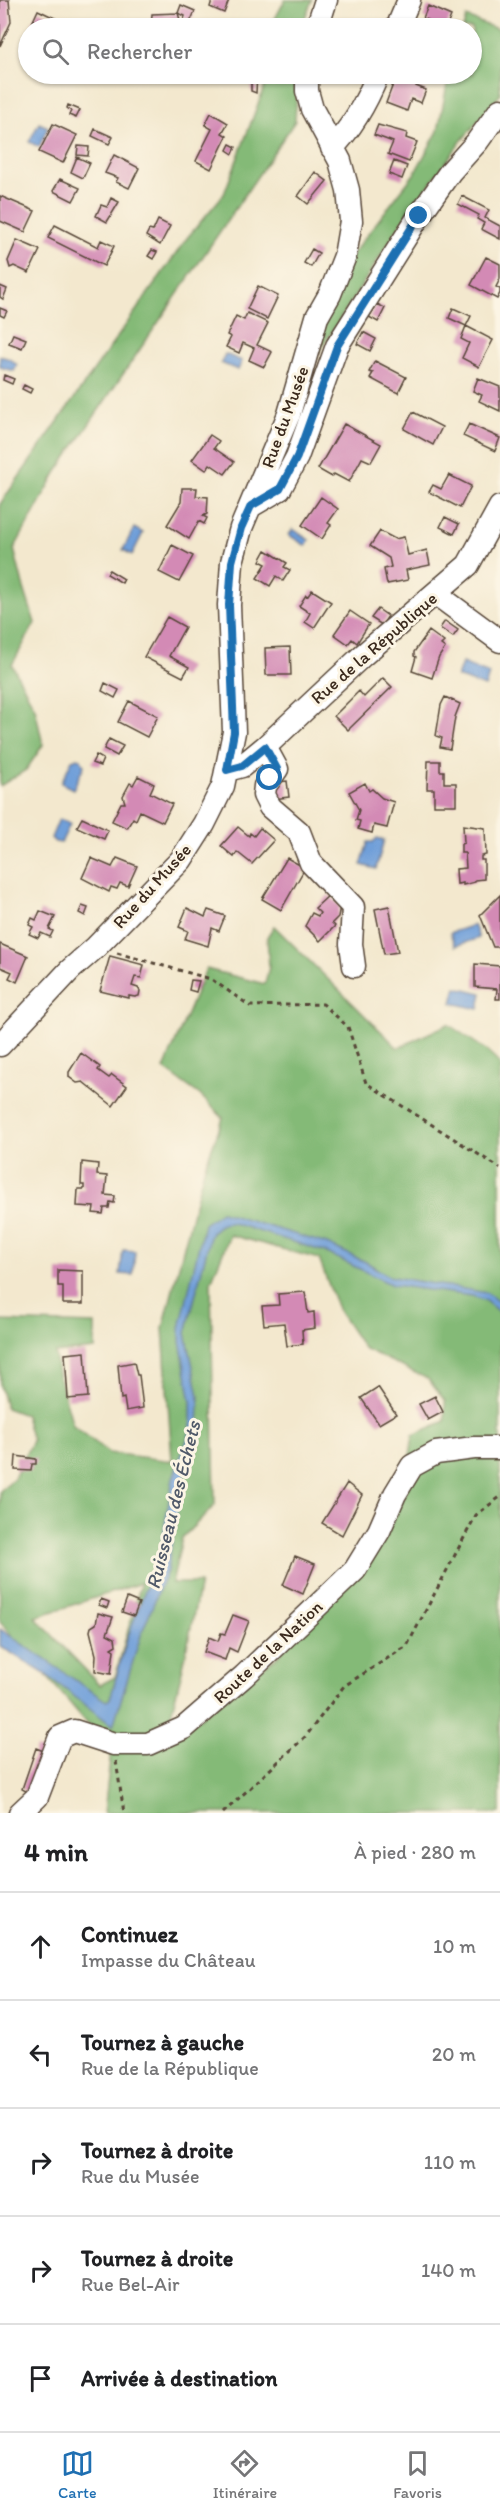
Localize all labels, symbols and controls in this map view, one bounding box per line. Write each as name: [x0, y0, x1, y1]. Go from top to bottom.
search box: [18, 18, 482, 84]
icon: search: [39, 35, 72, 68]
text: Rechercher: [87, 38, 192, 65]
route end: [405, 202, 431, 228]
street label: Rue du Musée: [256, 363, 314, 471]
street label: Rue de la République: [306, 587, 442, 709]
route start: [256, 764, 282, 790]
street label: Rue du Musée: [108, 839, 196, 933]
water label: Ruisseau des Échets: [141, 1417, 206, 1591]
street label: Route de la Nation: [209, 1596, 327, 1708]
text: 4 min: [24, 1836, 88, 1868]
text: À pied · 280 m: [354, 1840, 476, 1864]
text: Continuez: [81, 1921, 178, 1948]
icon: ahead: [24, 1930, 57, 1963]
text: 10 m: [433, 1934, 476, 1958]
text: Impasse du Château: [81, 1948, 256, 1972]
text: Tournez à gauche: [81, 2029, 244, 2056]
icon: left: [24, 2038, 57, 2071]
text: 20 m: [432, 2042, 476, 2066]
text: Rue de la République: [81, 2056, 259, 2080]
text: Tournez à droite: [81, 2137, 233, 2164]
icon: right: [24, 2146, 57, 2179]
text: 110 m: [424, 2150, 476, 2174]
text: Rue du Musée: [81, 2164, 200, 2188]
text: Tournez à droite: [81, 2245, 233, 2272]
icon: right: [24, 2254, 57, 2287]
text: 140 m: [421, 2258, 476, 2282]
text: Rue Bel-Air: [81, 2272, 180, 2296]
icon: arrive: [24, 2362, 57, 2395]
text: Arrivée à destination: [81, 2365, 277, 2392]
tab: Carte: [58, 2447, 97, 2502]
tab: Itinéraire: [213, 2447, 277, 2502]
tab: Favoris: [393, 2447, 442, 2502]

